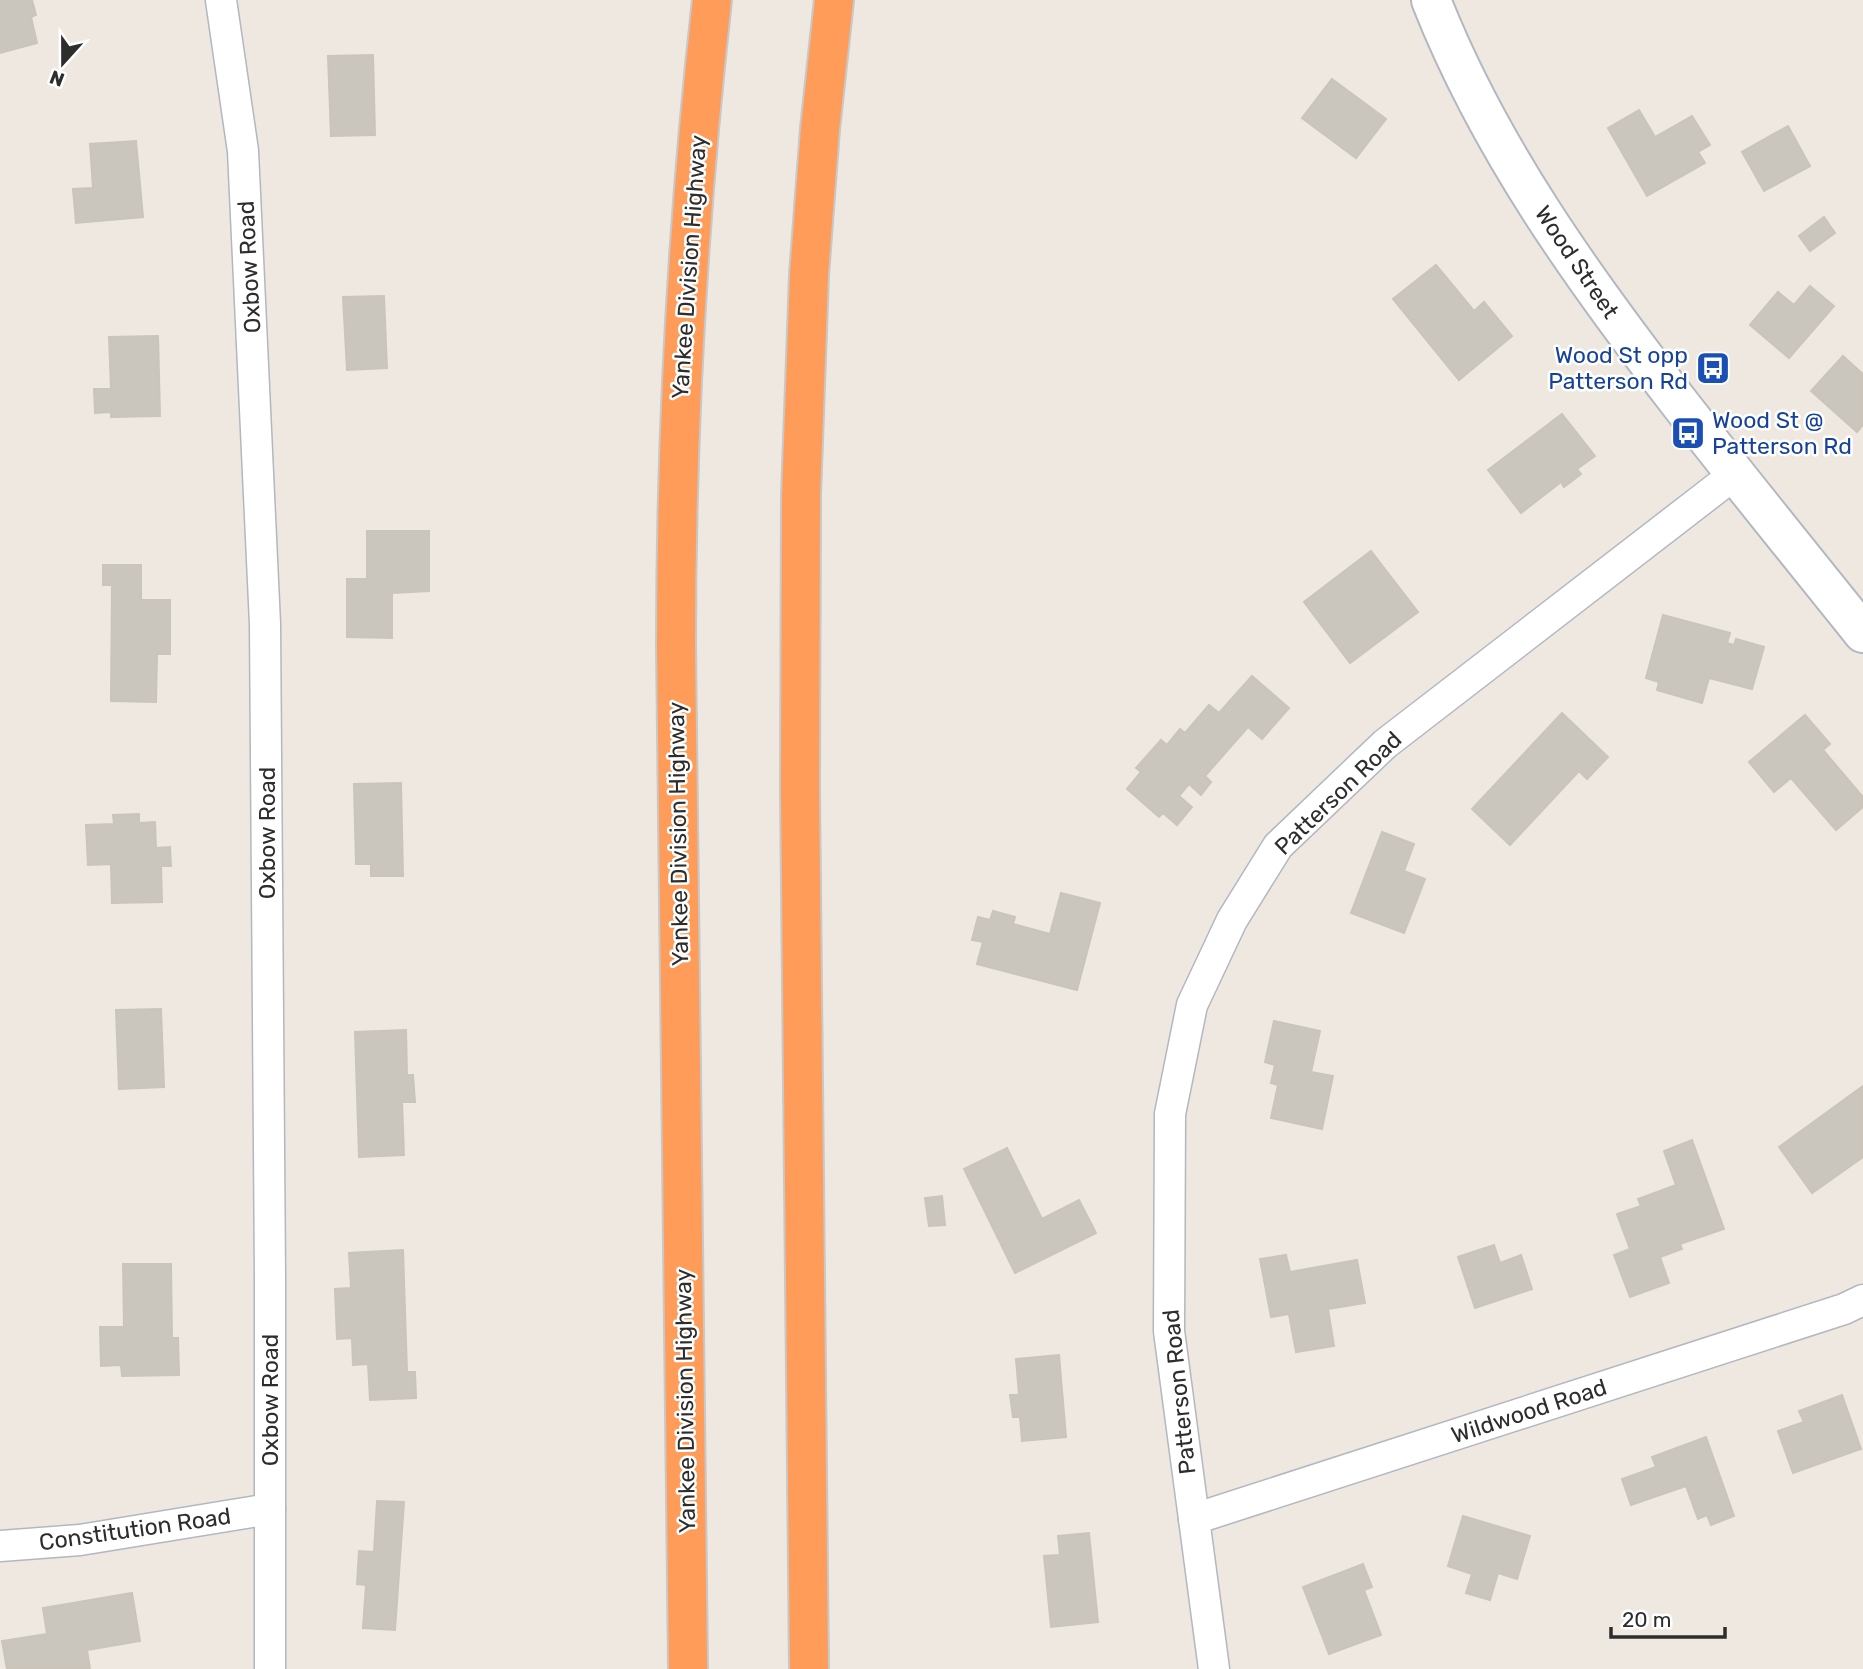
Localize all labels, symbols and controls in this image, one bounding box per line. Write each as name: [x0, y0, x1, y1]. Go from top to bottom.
north arrow: [28, 28, 98, 98]
text: N: [47, 65, 68, 92]
street label: Yankee Division Highway: [666, 134, 712, 400]
street label: Oxbow Road: [232, 200, 266, 334]
street label: Wood Street: [1529, 200, 1625, 324]
place label: Wood St opp Patterson Rd: [1548, 341, 1688, 395]
bus stop icon: Wood St opp Patterson Rd: [1694, 349, 1732, 387]
place label: Wood St @ Patterson Rd: [1712, 406, 1852, 460]
bus stop icon: Wood St @ Patterson Rd: [1669, 414, 1707, 452]
street label: Yankee Division Highway: [662, 701, 694, 966]
street label: Patterson Road: [1269, 725, 1407, 861]
street label: Oxbow Road: [253, 767, 281, 899]
street label: Yankee Division Highway: [669, 1268, 701, 1533]
street label: Patterson Road: [1156, 1308, 1202, 1476]
street label: Oxbow Road: [256, 1334, 284, 1466]
street label: Wildwood Road: [1448, 1373, 1610, 1449]
street label: Constitution Road: [37, 1502, 233, 1556]
scale bar: [1611, 1596, 1725, 1640]
text: 20 m: [1622, 1607, 1671, 1632]

